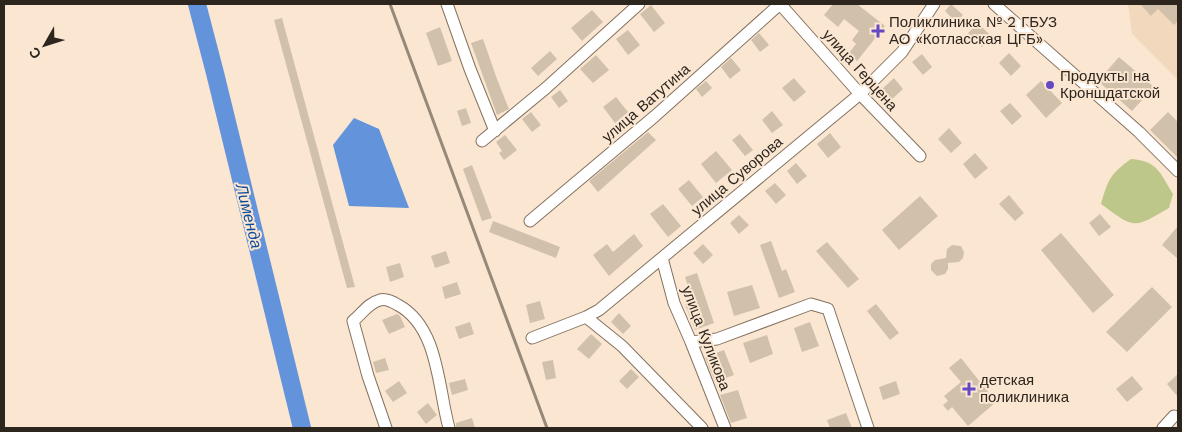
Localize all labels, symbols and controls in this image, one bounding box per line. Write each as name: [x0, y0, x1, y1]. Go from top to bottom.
place label: Поликлиника № 2 ГБУЗ АО «Котласская ЦГБ»: [889, 13, 1057, 48]
north arrow: [20, 20, 70, 70]
marker: Поликлиника № 2 ГБУЗ АО «Котласская ЦГБ»: [871, 24, 885, 38]
street label: улица Герцена: [819, 26, 902, 115]
text: С: [25, 44, 44, 62]
street label: улица Ватутина: [598, 59, 694, 146]
place label: Продукты на Кроншдатской: [1060, 67, 1160, 102]
marker: Продукты на Кроншдатской: [1044, 79, 1056, 91]
street label: улица Суворова: [688, 132, 787, 219]
water label: Лименда: [232, 181, 266, 251]
street label: улица Куликова: [678, 283, 734, 393]
place label: детская поликлиника: [980, 371, 1070, 406]
marker: детская поликлиника: [962, 382, 976, 396]

